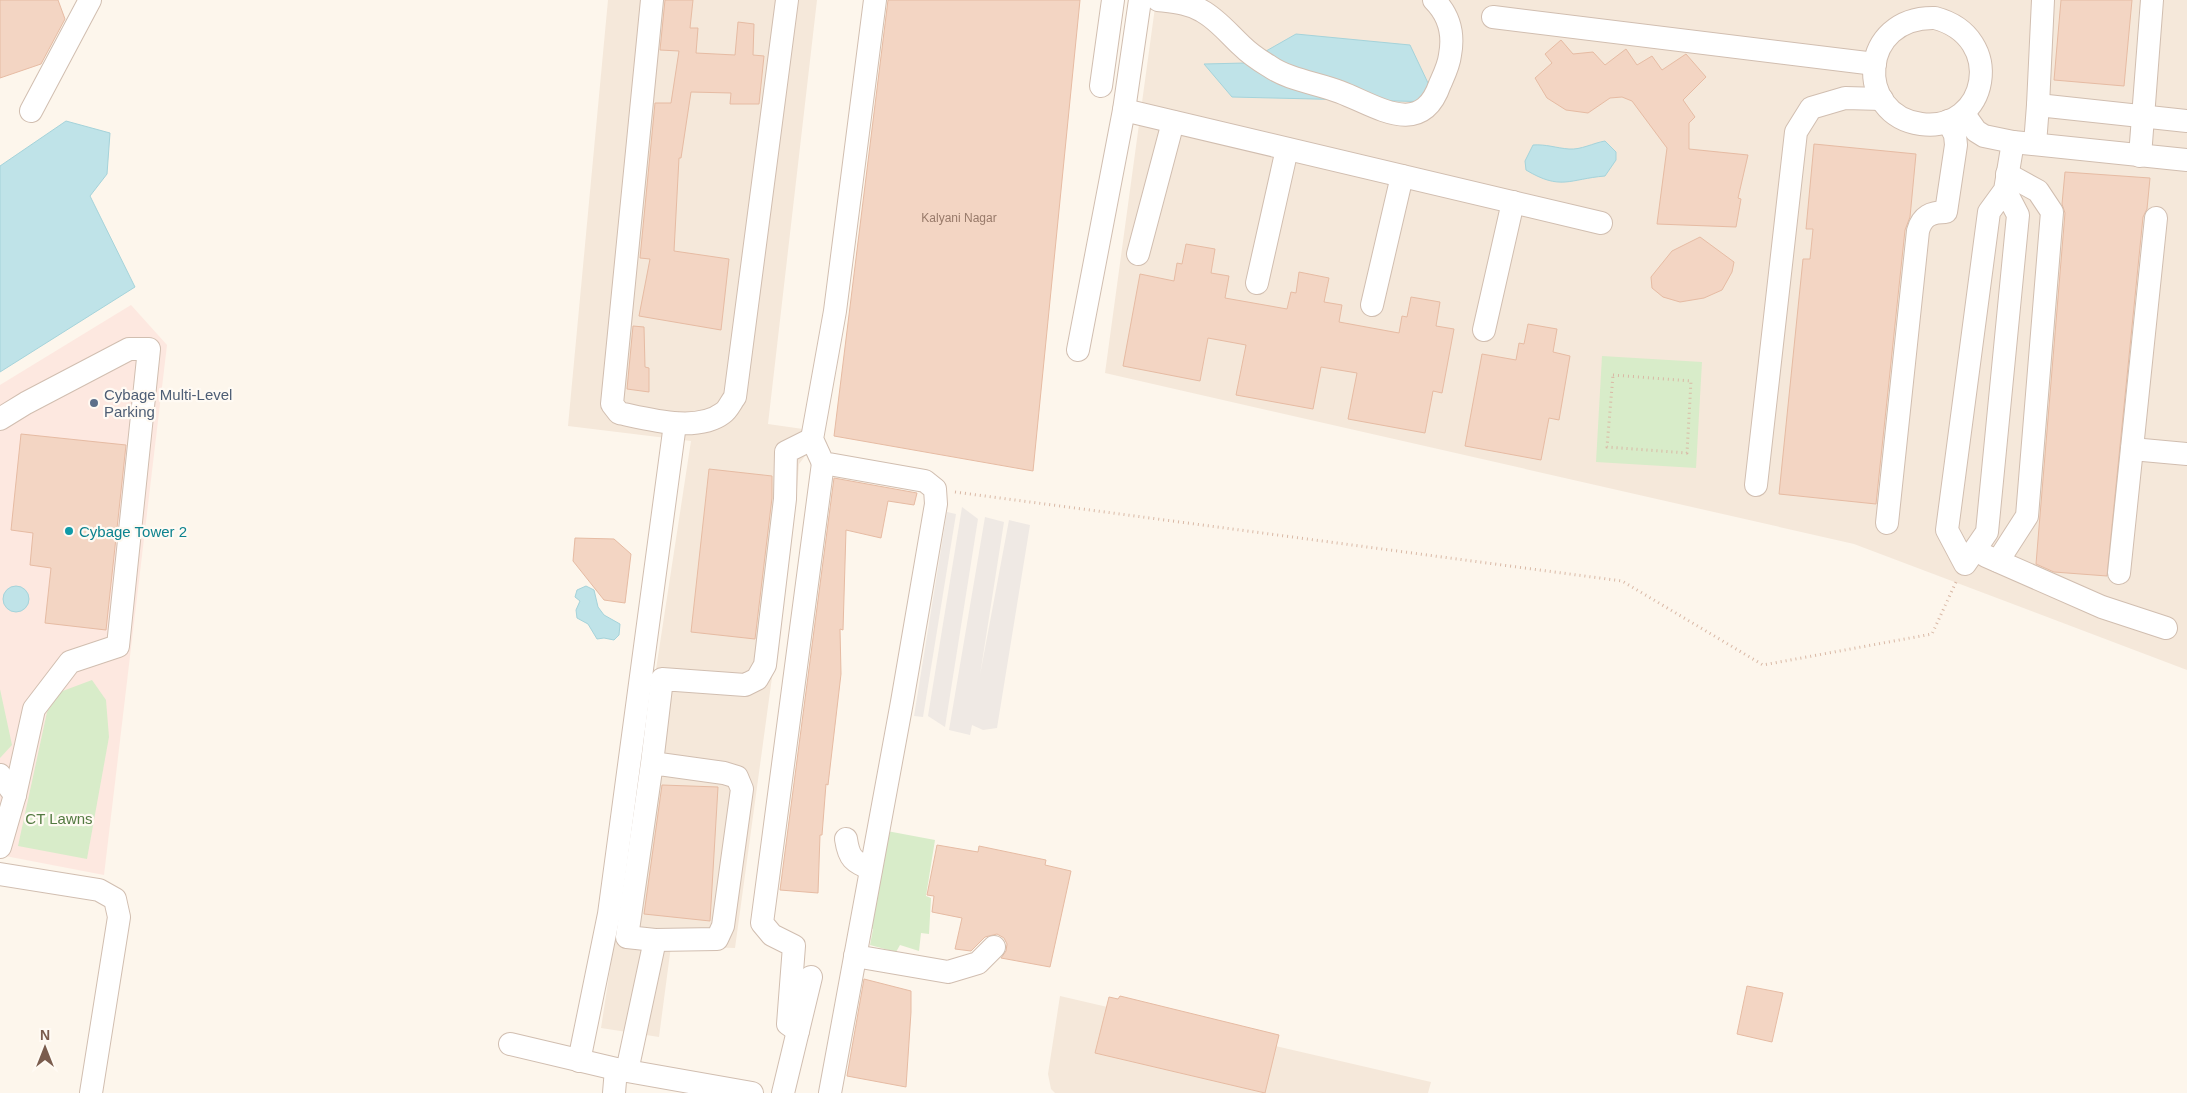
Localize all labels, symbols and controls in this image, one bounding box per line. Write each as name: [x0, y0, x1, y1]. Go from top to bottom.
house number: Kalyani Nagar: [921, 211, 997, 225]
place label: Cybage Multi-Level Parking: [104, 386, 232, 420]
marker: Cybage Multi-Level Parking: [88, 397, 100, 409]
place label: Cybage Tower 2: [79, 523, 187, 540]
marker: Cybage Tower 2: [63, 525, 75, 537]
park label: CT Lawns: [25, 810, 93, 827]
north arrow: [20, 1023, 70, 1073]
text: N: [40, 1027, 50, 1043]

